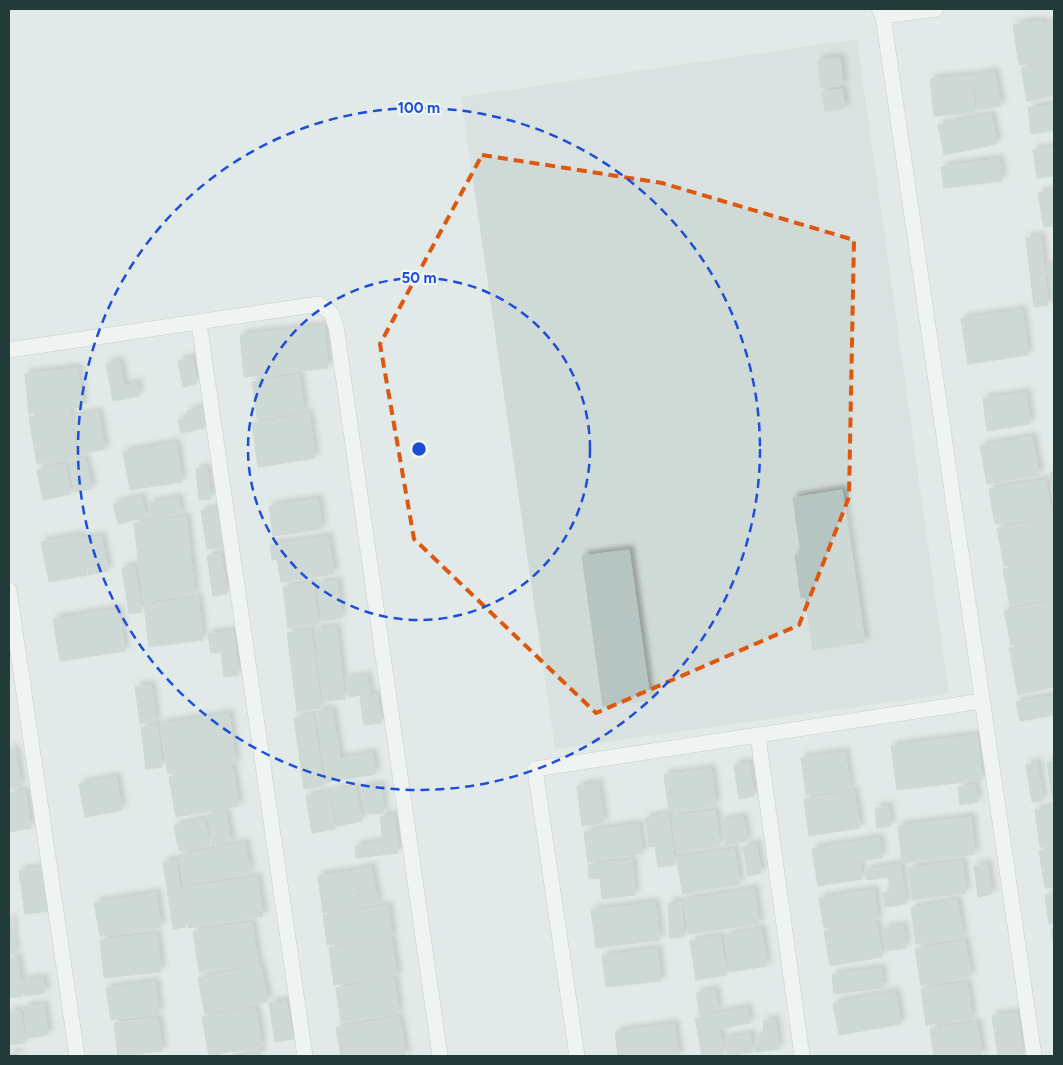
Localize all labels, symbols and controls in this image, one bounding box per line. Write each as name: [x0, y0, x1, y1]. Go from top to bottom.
text: 100 m: [398, 99, 440, 117]
text: 50 m: [401, 269, 437, 287]
centre of rings: [410, 440, 428, 458]

